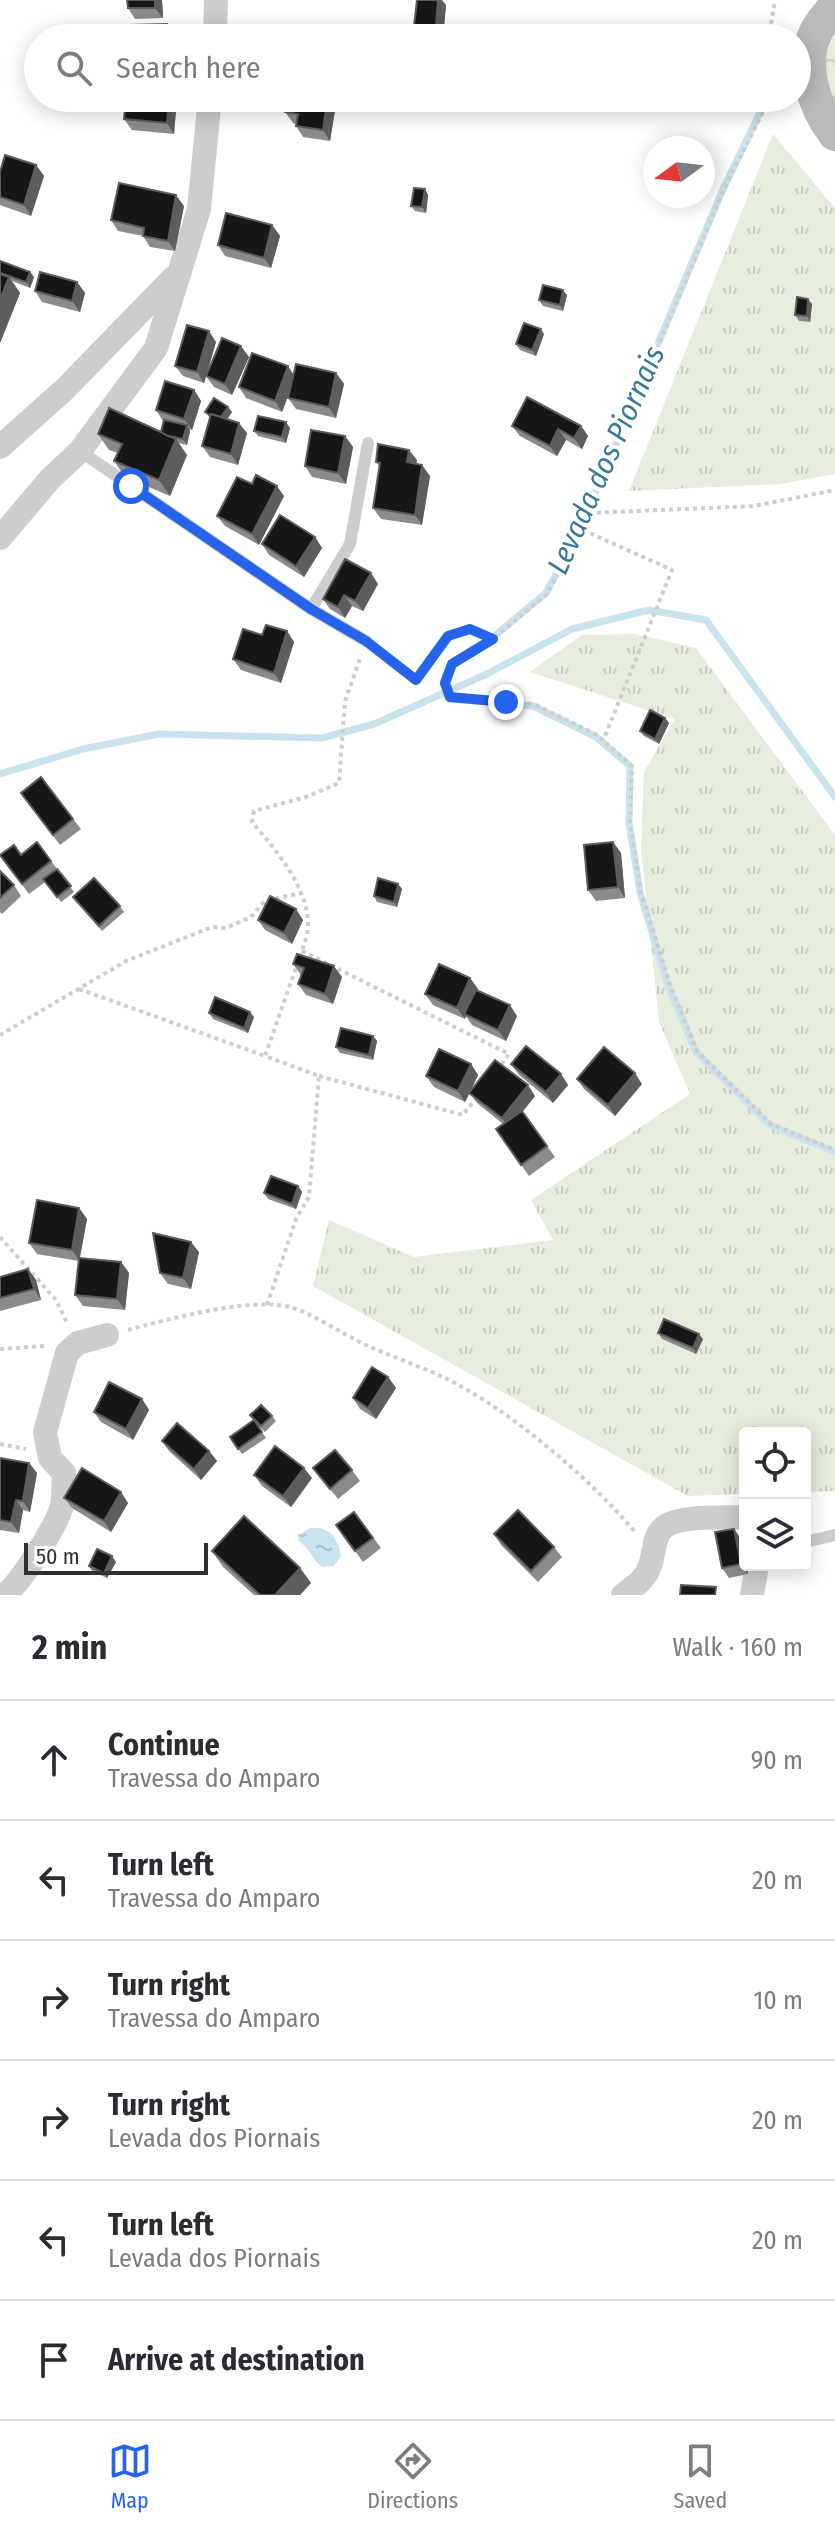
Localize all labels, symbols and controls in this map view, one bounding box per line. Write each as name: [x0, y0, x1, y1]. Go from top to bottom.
search box: [24, 24, 811, 112]
icon: search: [52, 46, 96, 90]
text: Search here: [116, 50, 261, 86]
north arrow: [643, 136, 715, 208]
water label: Levada dos Piornais: [540, 340, 673, 580]
route start: [113, 468, 149, 504]
route end: [488, 684, 524, 720]
map controls: [739, 1427, 811, 1571]
button: locate: [739, 1427, 811, 1499]
button: layers: [739, 1499, 811, 1571]
scale bar: [24, 1539, 208, 1575]
text: 50 m: [36, 1543, 80, 1570]
text: 2 min: [32, 1627, 107, 1668]
text: Walk · 160 m: [672, 1632, 803, 1663]
text: Continue: [108, 1727, 220, 1763]
icon: ahead: [32, 1738, 76, 1782]
text: 90 m: [751, 1745, 803, 1776]
text: Travessa do Amparo: [108, 1763, 321, 1794]
text: Turn left: [108, 1847, 214, 1883]
icon: left: [32, 1858, 76, 1902]
text: 20 m: [752, 1865, 803, 1896]
text: Travessa do Amparo: [108, 1883, 321, 1914]
text: Turn right: [108, 1967, 230, 2003]
icon: right: [32, 1978, 76, 2022]
text: 10 m: [753, 1985, 803, 2016]
text: Travessa do Amparo: [108, 2003, 321, 2034]
text: Turn right: [108, 2087, 230, 2123]
icon: right: [32, 2098, 76, 2142]
text: 20 m: [752, 2105, 803, 2136]
text: Levada dos Piornais: [108, 2123, 320, 2154]
text: Turn left: [108, 2207, 214, 2243]
icon: left: [32, 2218, 76, 2262]
text: 20 m: [752, 2225, 803, 2256]
text: Levada dos Piornais: [108, 2243, 320, 2274]
icon: arrive: [32, 2338, 76, 2382]
text: Arrive at destination: [108, 2342, 365, 2378]
tab: Map: [108, 2439, 152, 2514]
tab: Directions: [367, 2439, 458, 2514]
tab: Saved: [674, 2439, 727, 2514]

